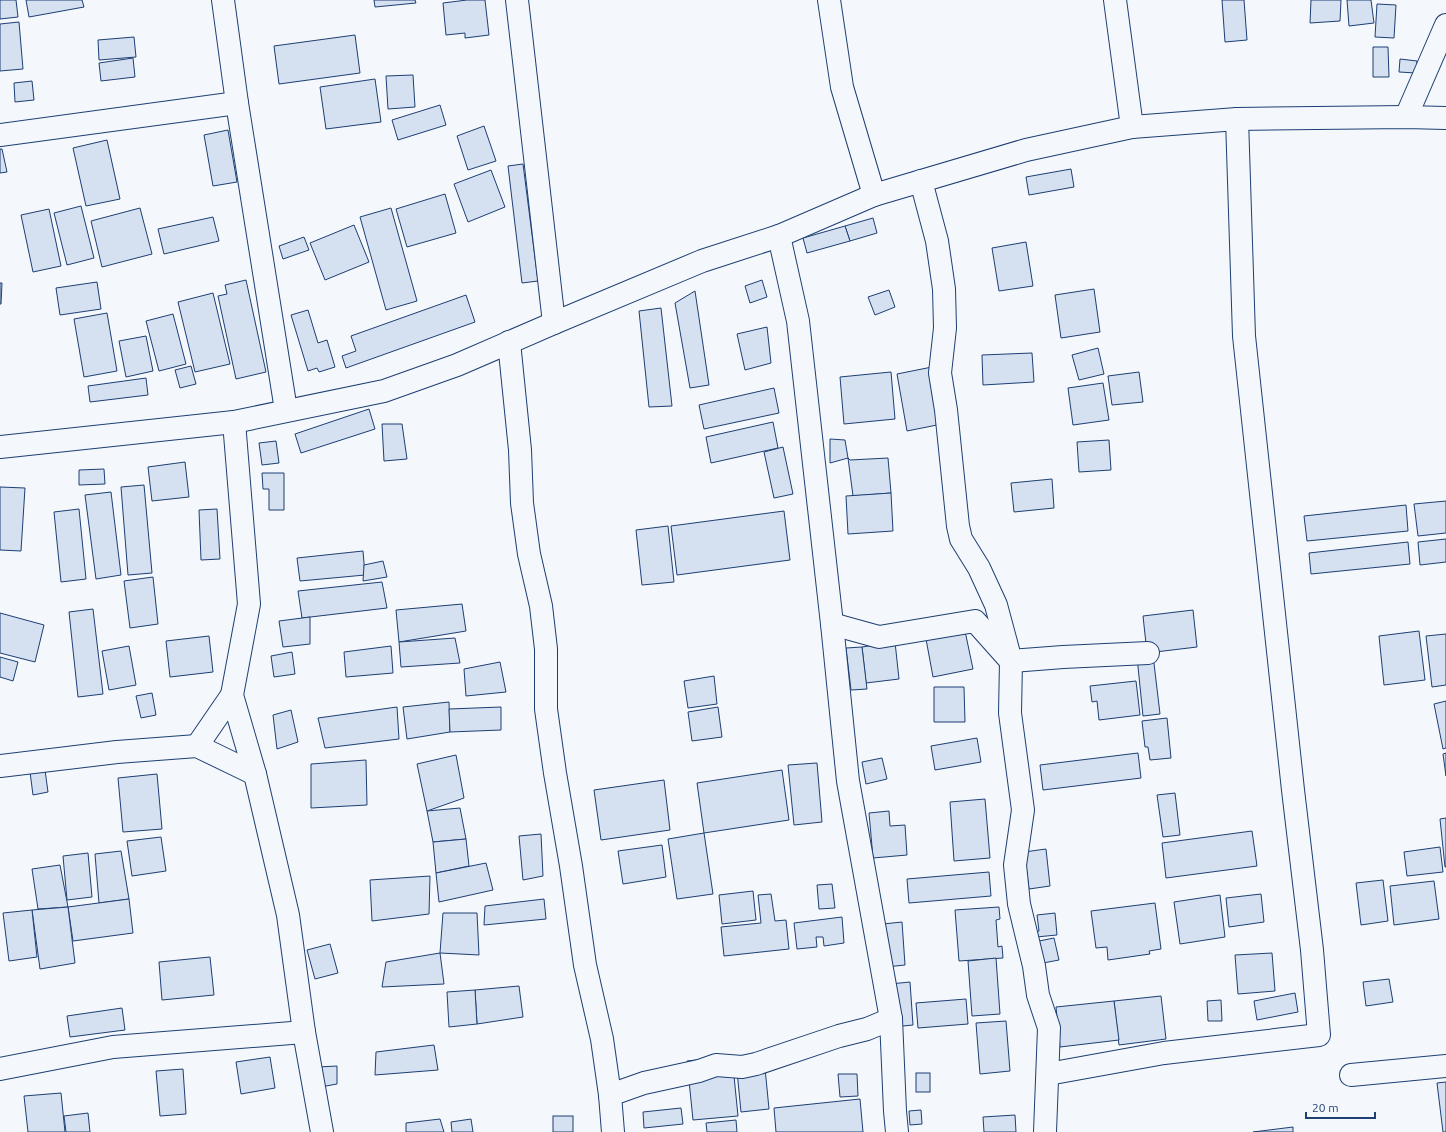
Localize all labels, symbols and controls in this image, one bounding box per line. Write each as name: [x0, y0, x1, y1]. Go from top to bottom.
scale bar: [1306, 1094, 1375, 1120]
text: 20 m: [1312, 1101, 1339, 1114]

